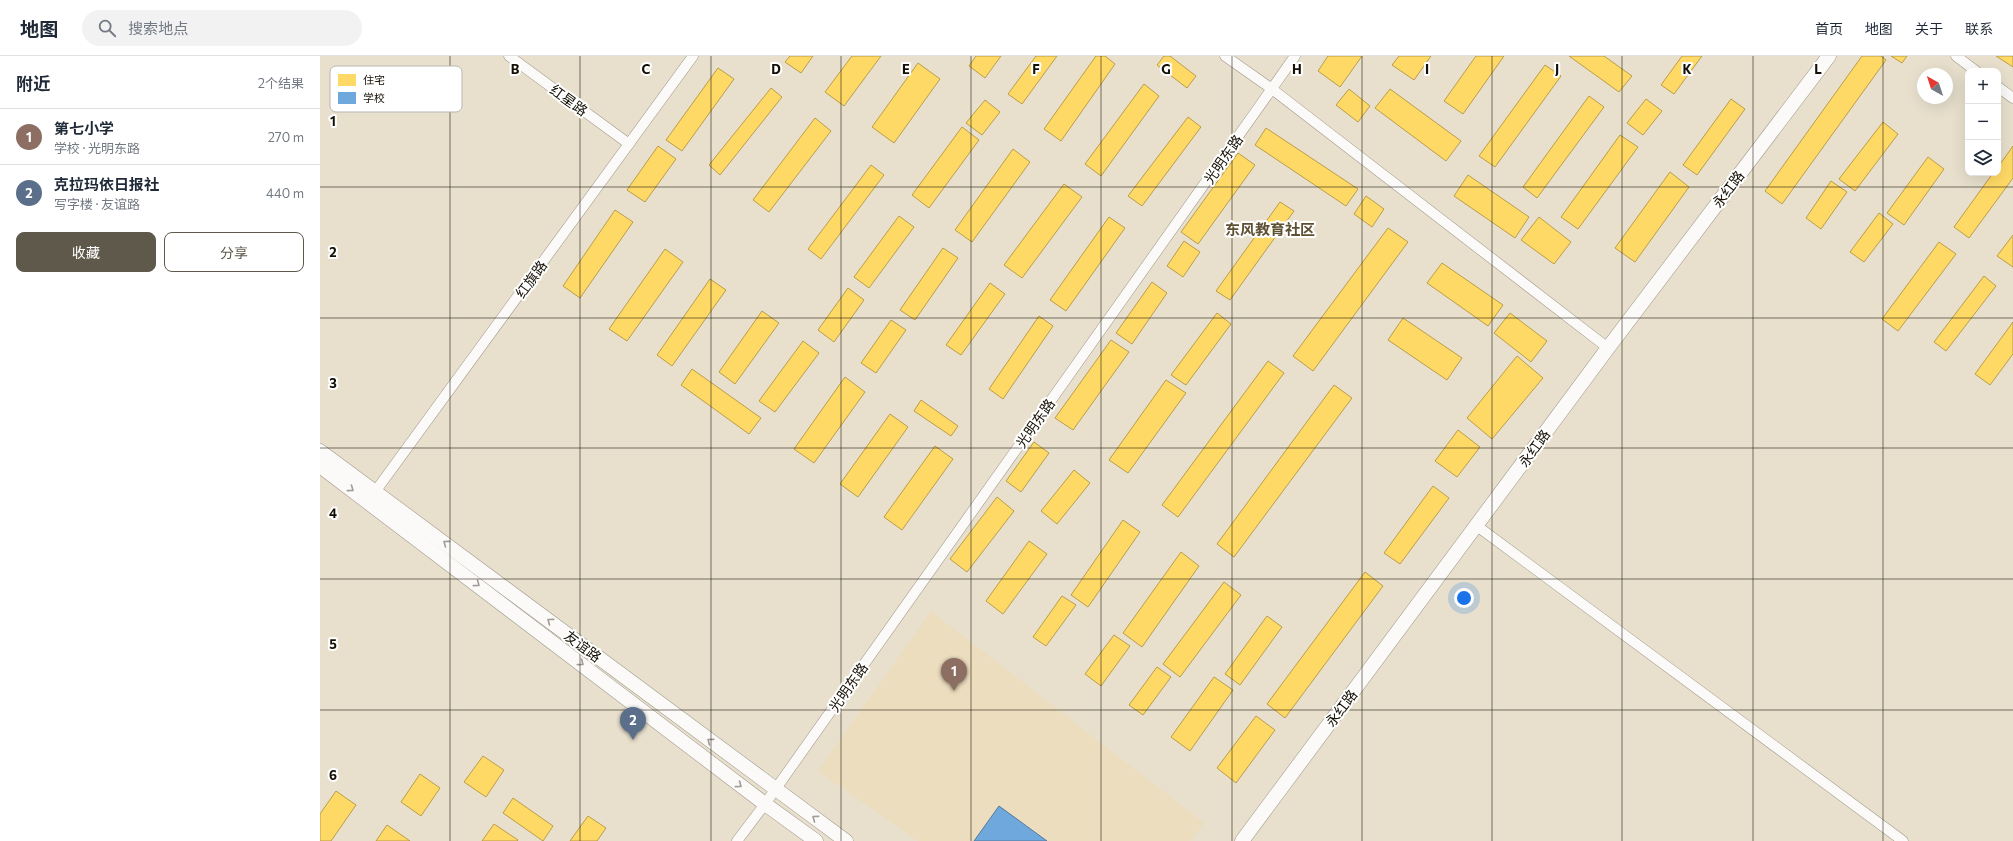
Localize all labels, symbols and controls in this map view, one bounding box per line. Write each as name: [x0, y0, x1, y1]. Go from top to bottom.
search box: [82, 10, 362, 46]
text: 地图: [20, 17, 58, 40]
icon: search: [96, 17, 118, 39]
text: 搜索地点: [128, 19, 188, 37]
text: 首页: [1815, 20, 1843, 37]
text: 地图: [1865, 20, 1893, 37]
text: 关于: [1915, 20, 1943, 37]
text: 联系: [1965, 20, 1993, 37]
text: B: [511, 61, 520, 77]
text: C: [642, 61, 651, 77]
text: D: [771, 61, 781, 77]
text: E: [902, 61, 910, 77]
text: F: [1032, 61, 1040, 77]
text: G: [1161, 61, 1171, 77]
text: H: [1292, 61, 1302, 77]
text: I: [1425, 61, 1429, 77]
text: J: [1555, 61, 1559, 77]
text: K: [1682, 61, 1692, 77]
text: L: [1814, 61, 1822, 77]
legend: [330, 66, 462, 112]
north arrow: [1917, 68, 1953, 104]
map controls: [1965, 68, 2001, 176]
button: +: [1965, 68, 2001, 104]
text: 附近: [16, 73, 50, 94]
text: 住宅: [363, 73, 385, 86]
text: 2个结果: [258, 75, 304, 91]
street label: 红星路: [547, 81, 591, 119]
text: 学校: [363, 91, 385, 104]
button: −: [1965, 104, 2001, 140]
text: 1: [330, 113, 336, 129]
text: 第七小学: [54, 119, 114, 137]
text: 1: [26, 129, 32, 145]
text: 270 m: [268, 129, 304, 145]
street label: 光明东路: [1200, 131, 1246, 187]
text: 学校 · 光明东路: [54, 140, 140, 156]
button: layers: [1965, 140, 2001, 176]
street label: 永红路: [1709, 167, 1747, 211]
text: 克拉玛依日报社: [54, 175, 159, 193]
text: 2: [25, 185, 33, 201]
text: 440 m: [266, 185, 304, 201]
text: 写字楼 · 友谊路: [54, 196, 140, 212]
district label: 东风教育社区: [1225, 220, 1315, 238]
button: 收藏: [16, 232, 156, 272]
button: 分享: [164, 232, 304, 272]
text: 2: [329, 244, 337, 260]
street label: 红旗路: [512, 257, 550, 301]
text: 3: [329, 375, 337, 391]
street label: 光明东路: [1012, 395, 1058, 451]
street label: 永红路: [1515, 426, 1553, 470]
one-way arrow: [347, 484, 354, 491]
text: 4: [329, 505, 337, 521]
one-way arrow: [443, 541, 450, 548]
one-way arrow: [473, 580, 480, 587]
your location: [1454, 588, 1474, 608]
one-way arrow: [547, 619, 554, 626]
street label: 友谊路: [561, 627, 605, 665]
text: 5: [329, 636, 337, 652]
pin: 1: [941, 658, 967, 691]
one-way arrow: [576, 659, 583, 666]
street label: 光明东路: [825, 659, 871, 715]
street label: 永红路: [1322, 686, 1360, 730]
pin: 2: [620, 707, 646, 740]
one-way arrow: [707, 738, 714, 746]
text: 6: [329, 767, 337, 783]
one-way arrow: [735, 780, 742, 787]
one-way arrow: [812, 816, 819, 823]

